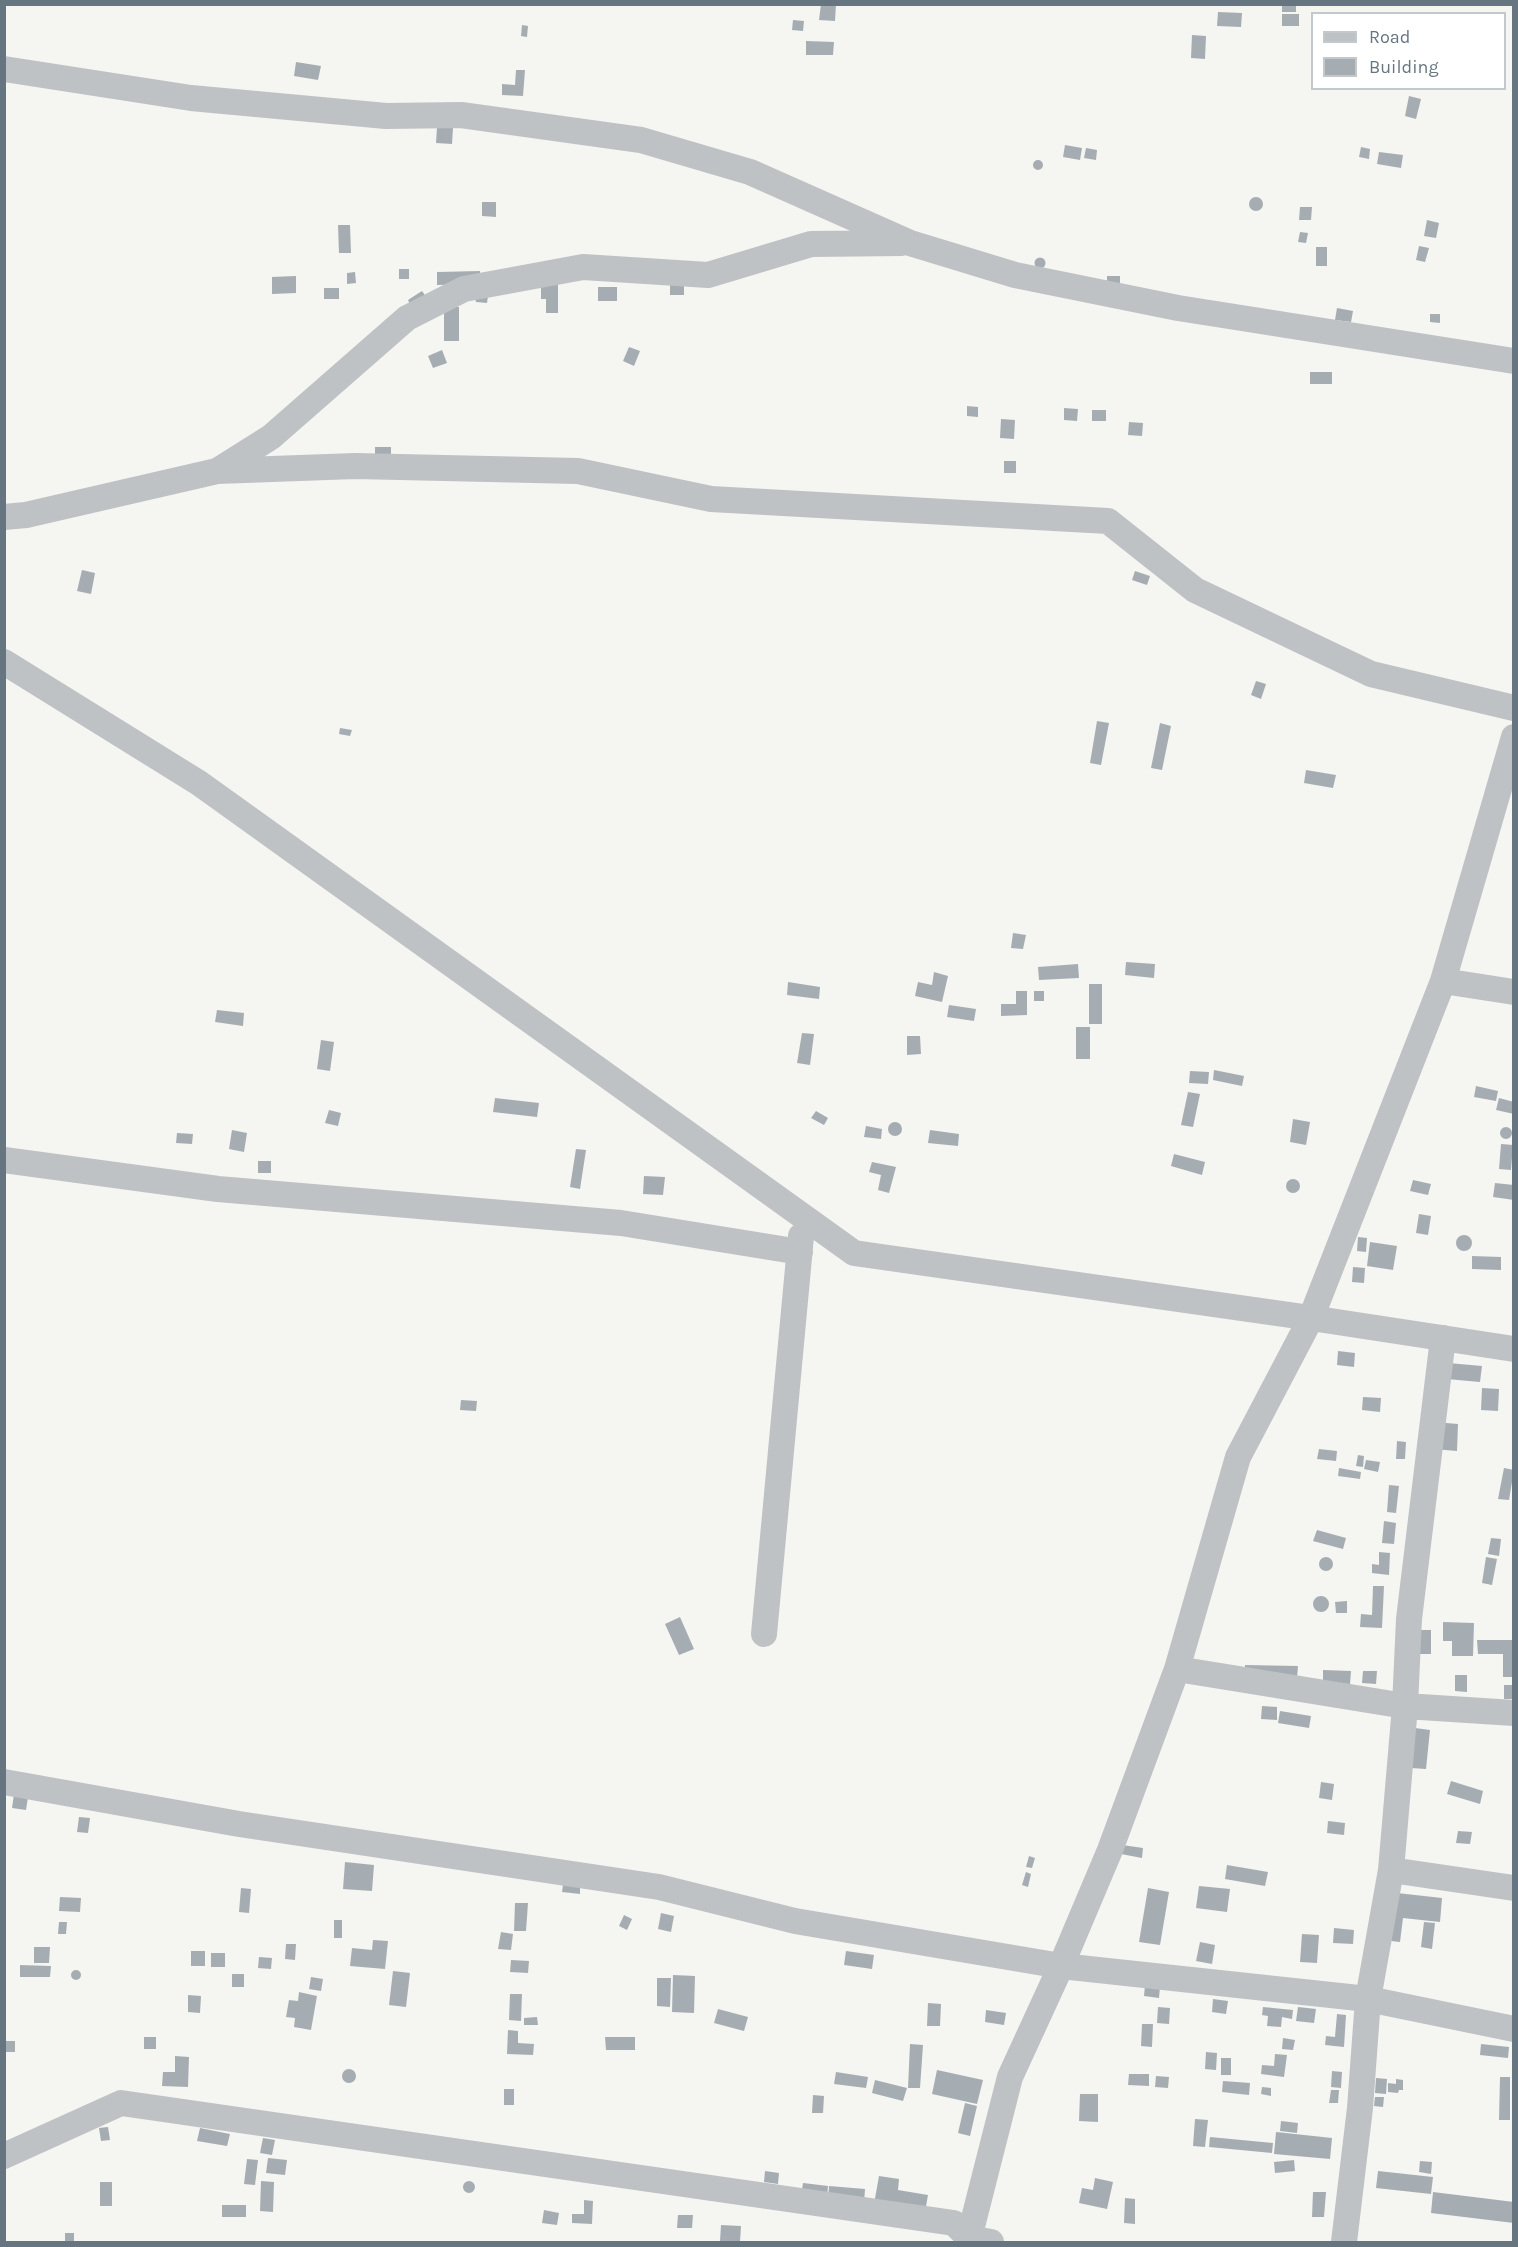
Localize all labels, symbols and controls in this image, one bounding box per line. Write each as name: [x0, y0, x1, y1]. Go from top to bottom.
legend: [1311, 12, 1506, 90]
text: Road: [1369, 26, 1410, 48]
text: Building: [1369, 56, 1439, 78]

